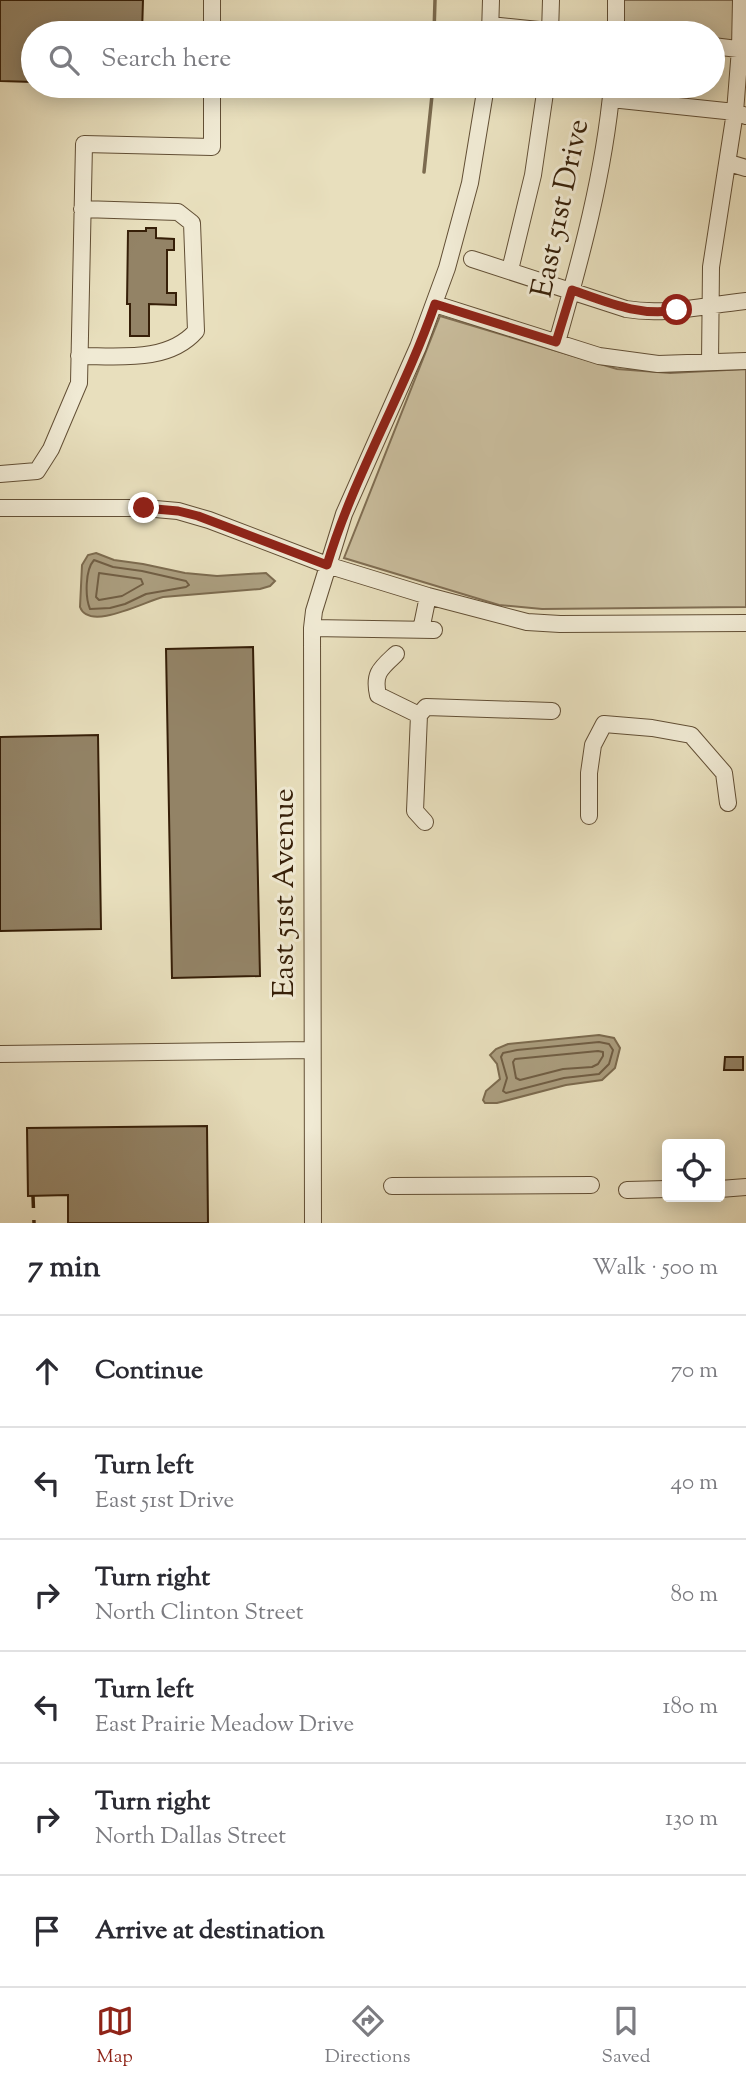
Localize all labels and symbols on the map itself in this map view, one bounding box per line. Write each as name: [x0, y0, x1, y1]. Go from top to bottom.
street label: East 51st Drive: [522, 115, 601, 302]
route start: [661, 294, 692, 325]
route end: [128, 492, 159, 523]
street label: East 51st Avenue: [264, 788, 307, 998]

